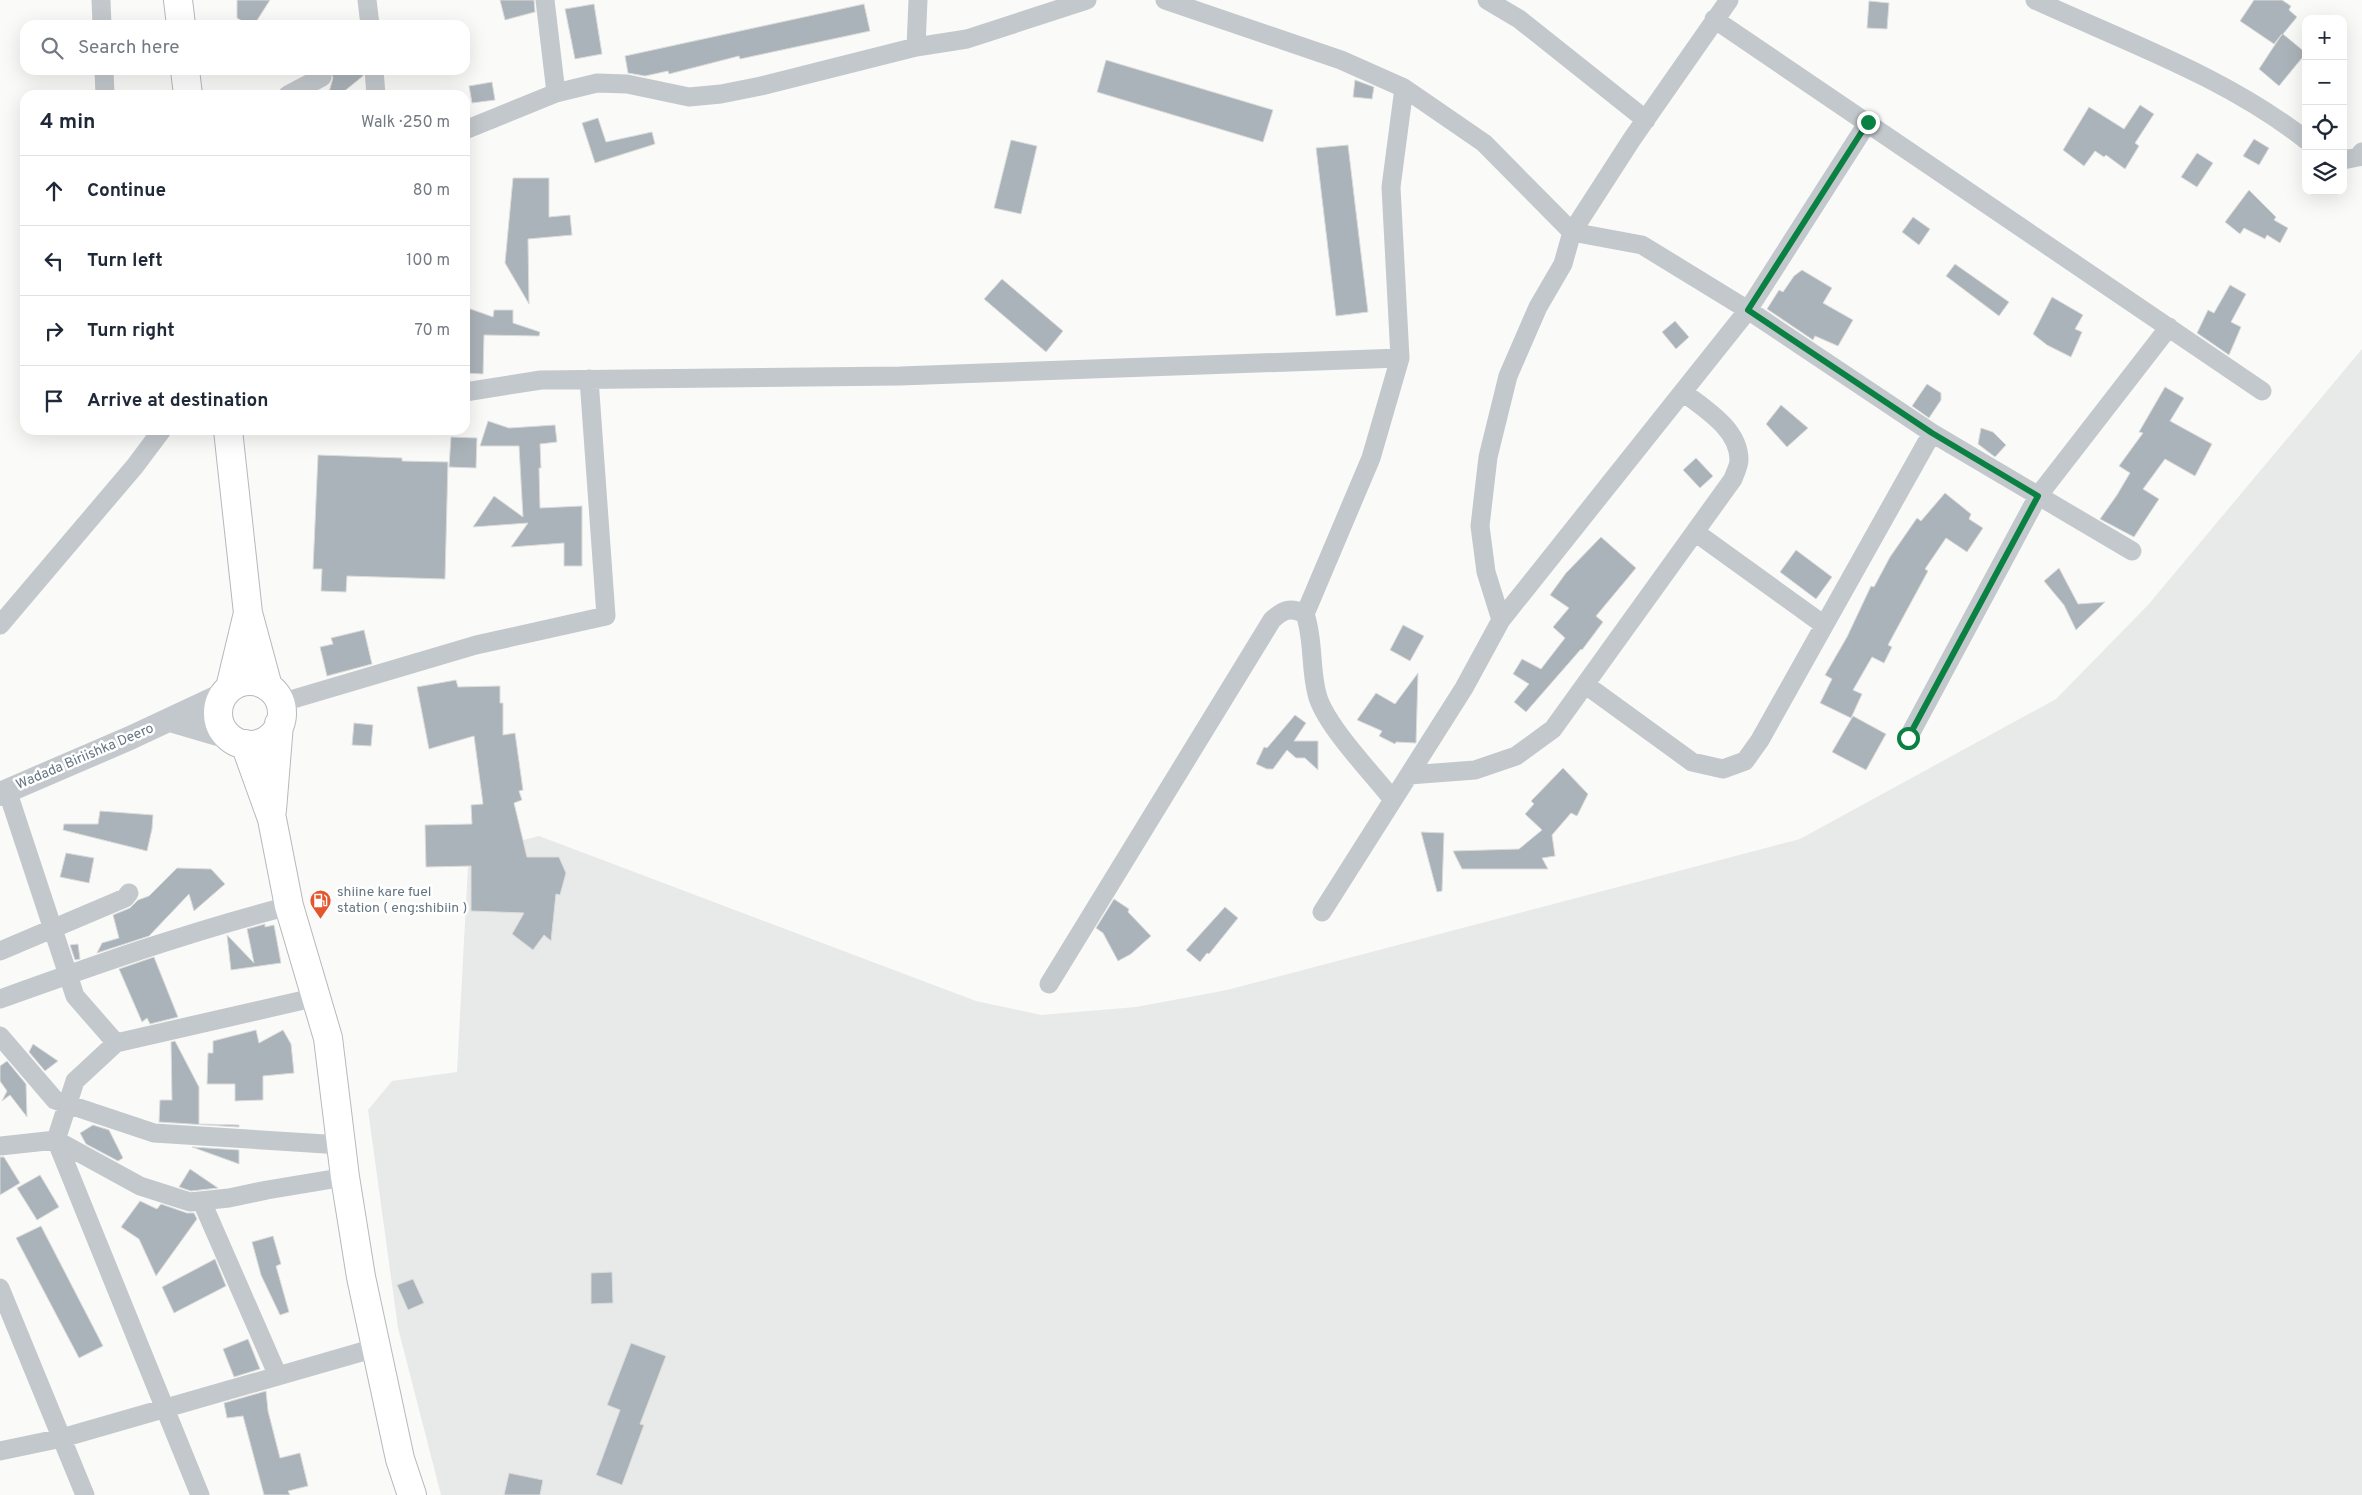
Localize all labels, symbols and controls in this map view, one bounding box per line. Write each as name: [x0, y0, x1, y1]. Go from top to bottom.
map controls: [2302, 15, 2347, 195]
button: +: [2302, 15, 2347, 60]
search box: [20, 20, 470, 75]
icon: search: [38, 34, 66, 62]
text: Search here: [78, 36, 180, 60]
button: −: [2302, 60, 2347, 105]
button: locate: [2302, 105, 2347, 150]
text: 4 min: [40, 109, 96, 136]
route end: [1857, 111, 1880, 134]
text: Walk · 250 m: [361, 113, 450, 133]
button: layers: [2302, 150, 2347, 195]
icon: ahead: [40, 177, 68, 205]
text: Continue: [87, 179, 166, 203]
text: 80 m: [413, 181, 450, 201]
icon: left: [40, 247, 68, 275]
text: Turn left: [87, 249, 163, 273]
text: 100 m: [406, 251, 450, 271]
icon: right: [40, 317, 68, 345]
text: Turn right: [87, 319, 175, 343]
text: 70 m: [415, 321, 450, 341]
icon: arrive: [40, 387, 68, 415]
text: Arrive at destination: [87, 389, 268, 413]
street label: Wadada Biriishka Deero: [13, 720, 157, 794]
route start: [1897, 727, 1920, 750]
place label: shiine kare fuel station ( eng:shibiin ): [337, 884, 467, 917]
fuel station icon: shiine kare fuel station ( eng:shibiin ): [309, 888, 333, 919]

